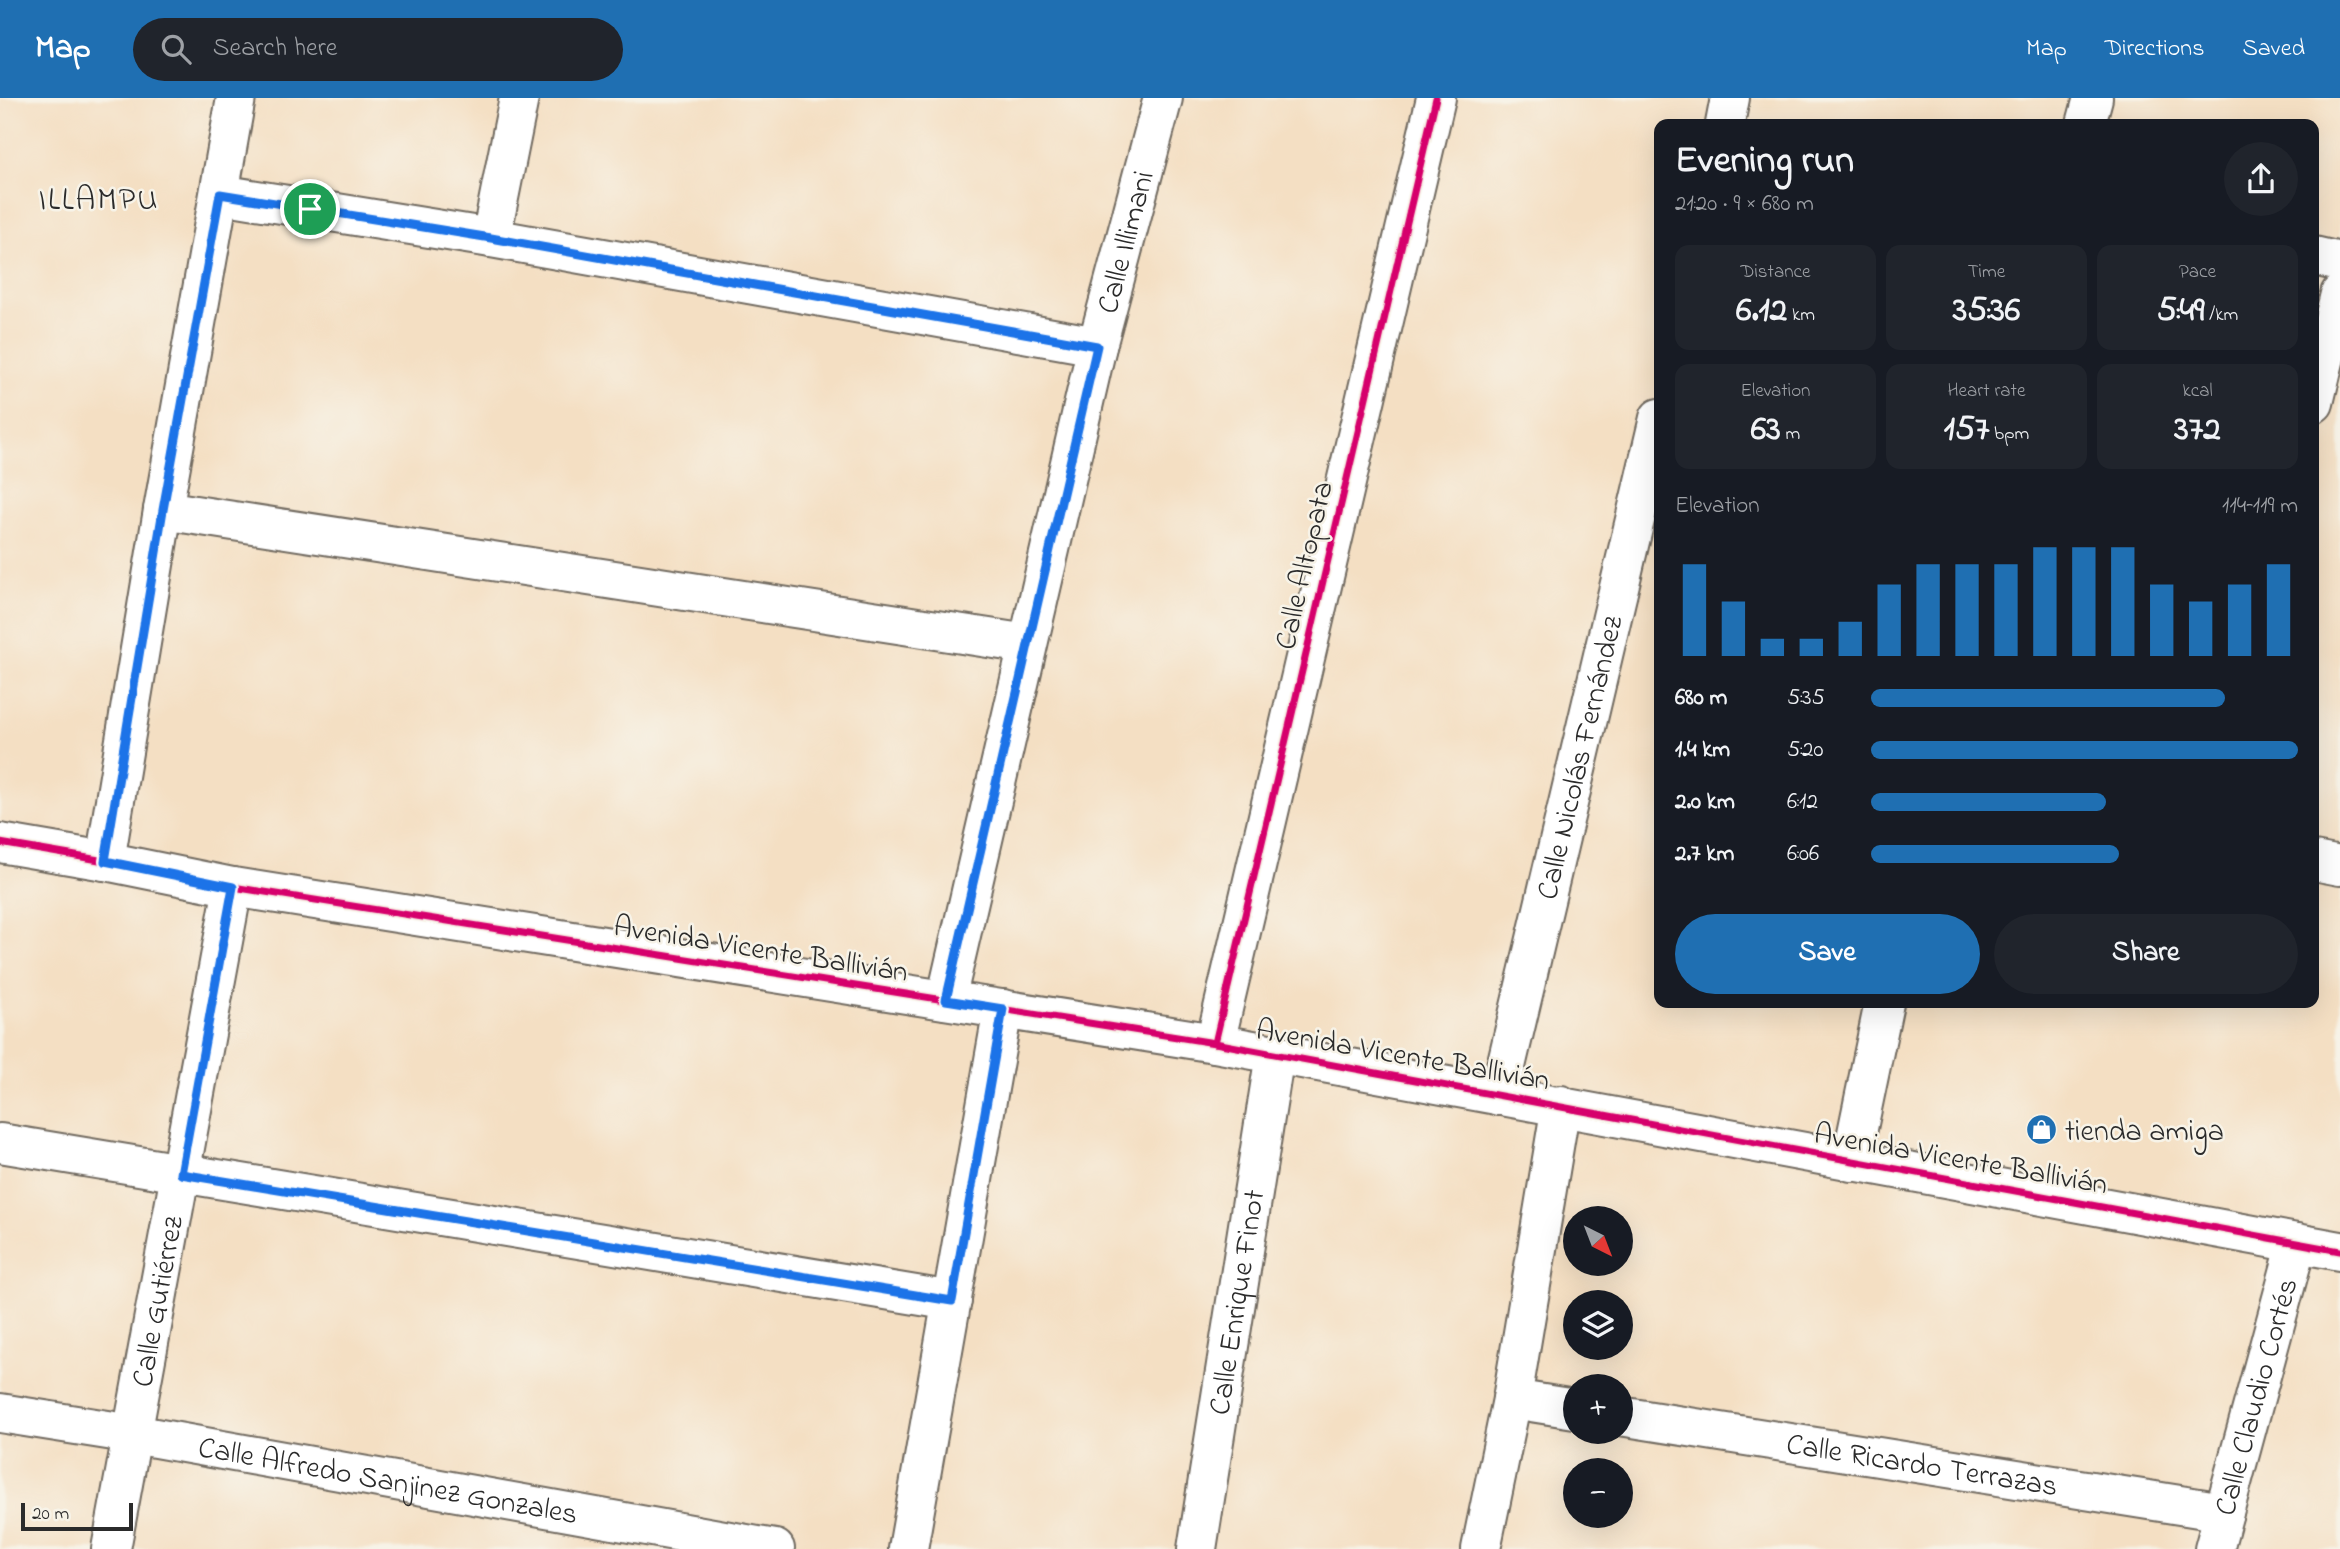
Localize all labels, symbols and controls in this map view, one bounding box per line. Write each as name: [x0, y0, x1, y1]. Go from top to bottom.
search box: [133, 18, 623, 81]
text: Map: [35, 25, 91, 73]
icon: search: [157, 30, 195, 68]
text: Search here: [213, 30, 337, 68]
text: Map: [2026, 32, 2067, 67]
text: Directions: [2105, 32, 2204, 67]
text: Saved: [2242, 32, 2305, 67]
text: Evening run: [1675, 134, 1854, 190]
button: share: [2224, 142, 2298, 216]
street label: Calle Illimani: [1088, 166, 1168, 319]
district label: ILLAMPU: [38, 178, 160, 225]
pin: [280, 179, 340, 239]
text: 21:20 · 9 × 680 m: [1675, 188, 1814, 221]
icon: arrive: [291, 190, 329, 228]
text: Distance: [1741, 259, 1811, 286]
text: Time: [1968, 259, 2005, 286]
text: Pace: [2179, 259, 2216, 286]
text: 6.12: [1736, 286, 1787, 337]
text: 35:36: [1953, 286, 2020, 337]
text: 5:49: [2157, 286, 2205, 337]
text: km: [1787, 302, 1815, 329]
text: /km: [2205, 302, 2238, 329]
text: Elevation: [1741, 378, 1810, 405]
text: Heart rate: [1948, 378, 2025, 405]
text: kcal: [2182, 378, 2213, 405]
text: 63: [1751, 405, 1781, 456]
text: 157: [1944, 405, 1989, 456]
text: 372: [2174, 405, 2221, 456]
text: m: [1781, 421, 1800, 448]
text: bpm: [1989, 421, 2029, 448]
street label: Calle Altopata: [1265, 477, 1347, 654]
text: Elevation: [1675, 490, 1760, 523]
text: 114–119 m: [2222, 490, 2298, 523]
street label: Calle Nicolás Fernández: [1527, 611, 1637, 904]
text: 680 m: [1675, 682, 1727, 715]
text: 5:35: [1787, 682, 1825, 715]
text: 1.4 km: [1675, 734, 1730, 767]
text: 5:20: [1787, 734, 1823, 767]
text: 2.0 km: [1675, 786, 1735, 819]
text: 6:12: [1787, 786, 1818, 819]
text: 2.7 km: [1675, 838, 1734, 871]
text: 6:06: [1787, 838, 1819, 871]
street label: Avenida Vicente Ballivián: [610, 906, 911, 996]
button: Save: [1675, 914, 1980, 994]
button: Share: [1994, 914, 2298, 994]
street label: Avenida Vicente Ballivián: [1252, 1009, 1553, 1104]
place label: tienda amiga: [2065, 1111, 2224, 1155]
street label: Avenida Vicente Ballivián: [1810, 1113, 2111, 1208]
shop icon: tienda amiga: [2025, 1113, 2059, 1147]
street label: Calle Enrique Finot: [1199, 1187, 1278, 1418]
north arrow: [1563, 1206, 1633, 1276]
map controls: [1563, 1206, 1633, 1528]
street label: Calle Gutiérrez: [122, 1212, 197, 1391]
street label: Calle Claudio Cortés: [2205, 1274, 2311, 1521]
button: layers: [1563, 1290, 1633, 1360]
button: +: [1563, 1374, 1633, 1444]
street label: Calle Ricardo Terrazas: [1783, 1424, 2061, 1510]
street label: Calle Alfredo Sanjinez Gonzales: [194, 1427, 581, 1538]
button: −: [1563, 1458, 1633, 1528]
scale bar: [21, 1500, 133, 1532]
text: 20 m: [32, 1501, 69, 1528]

